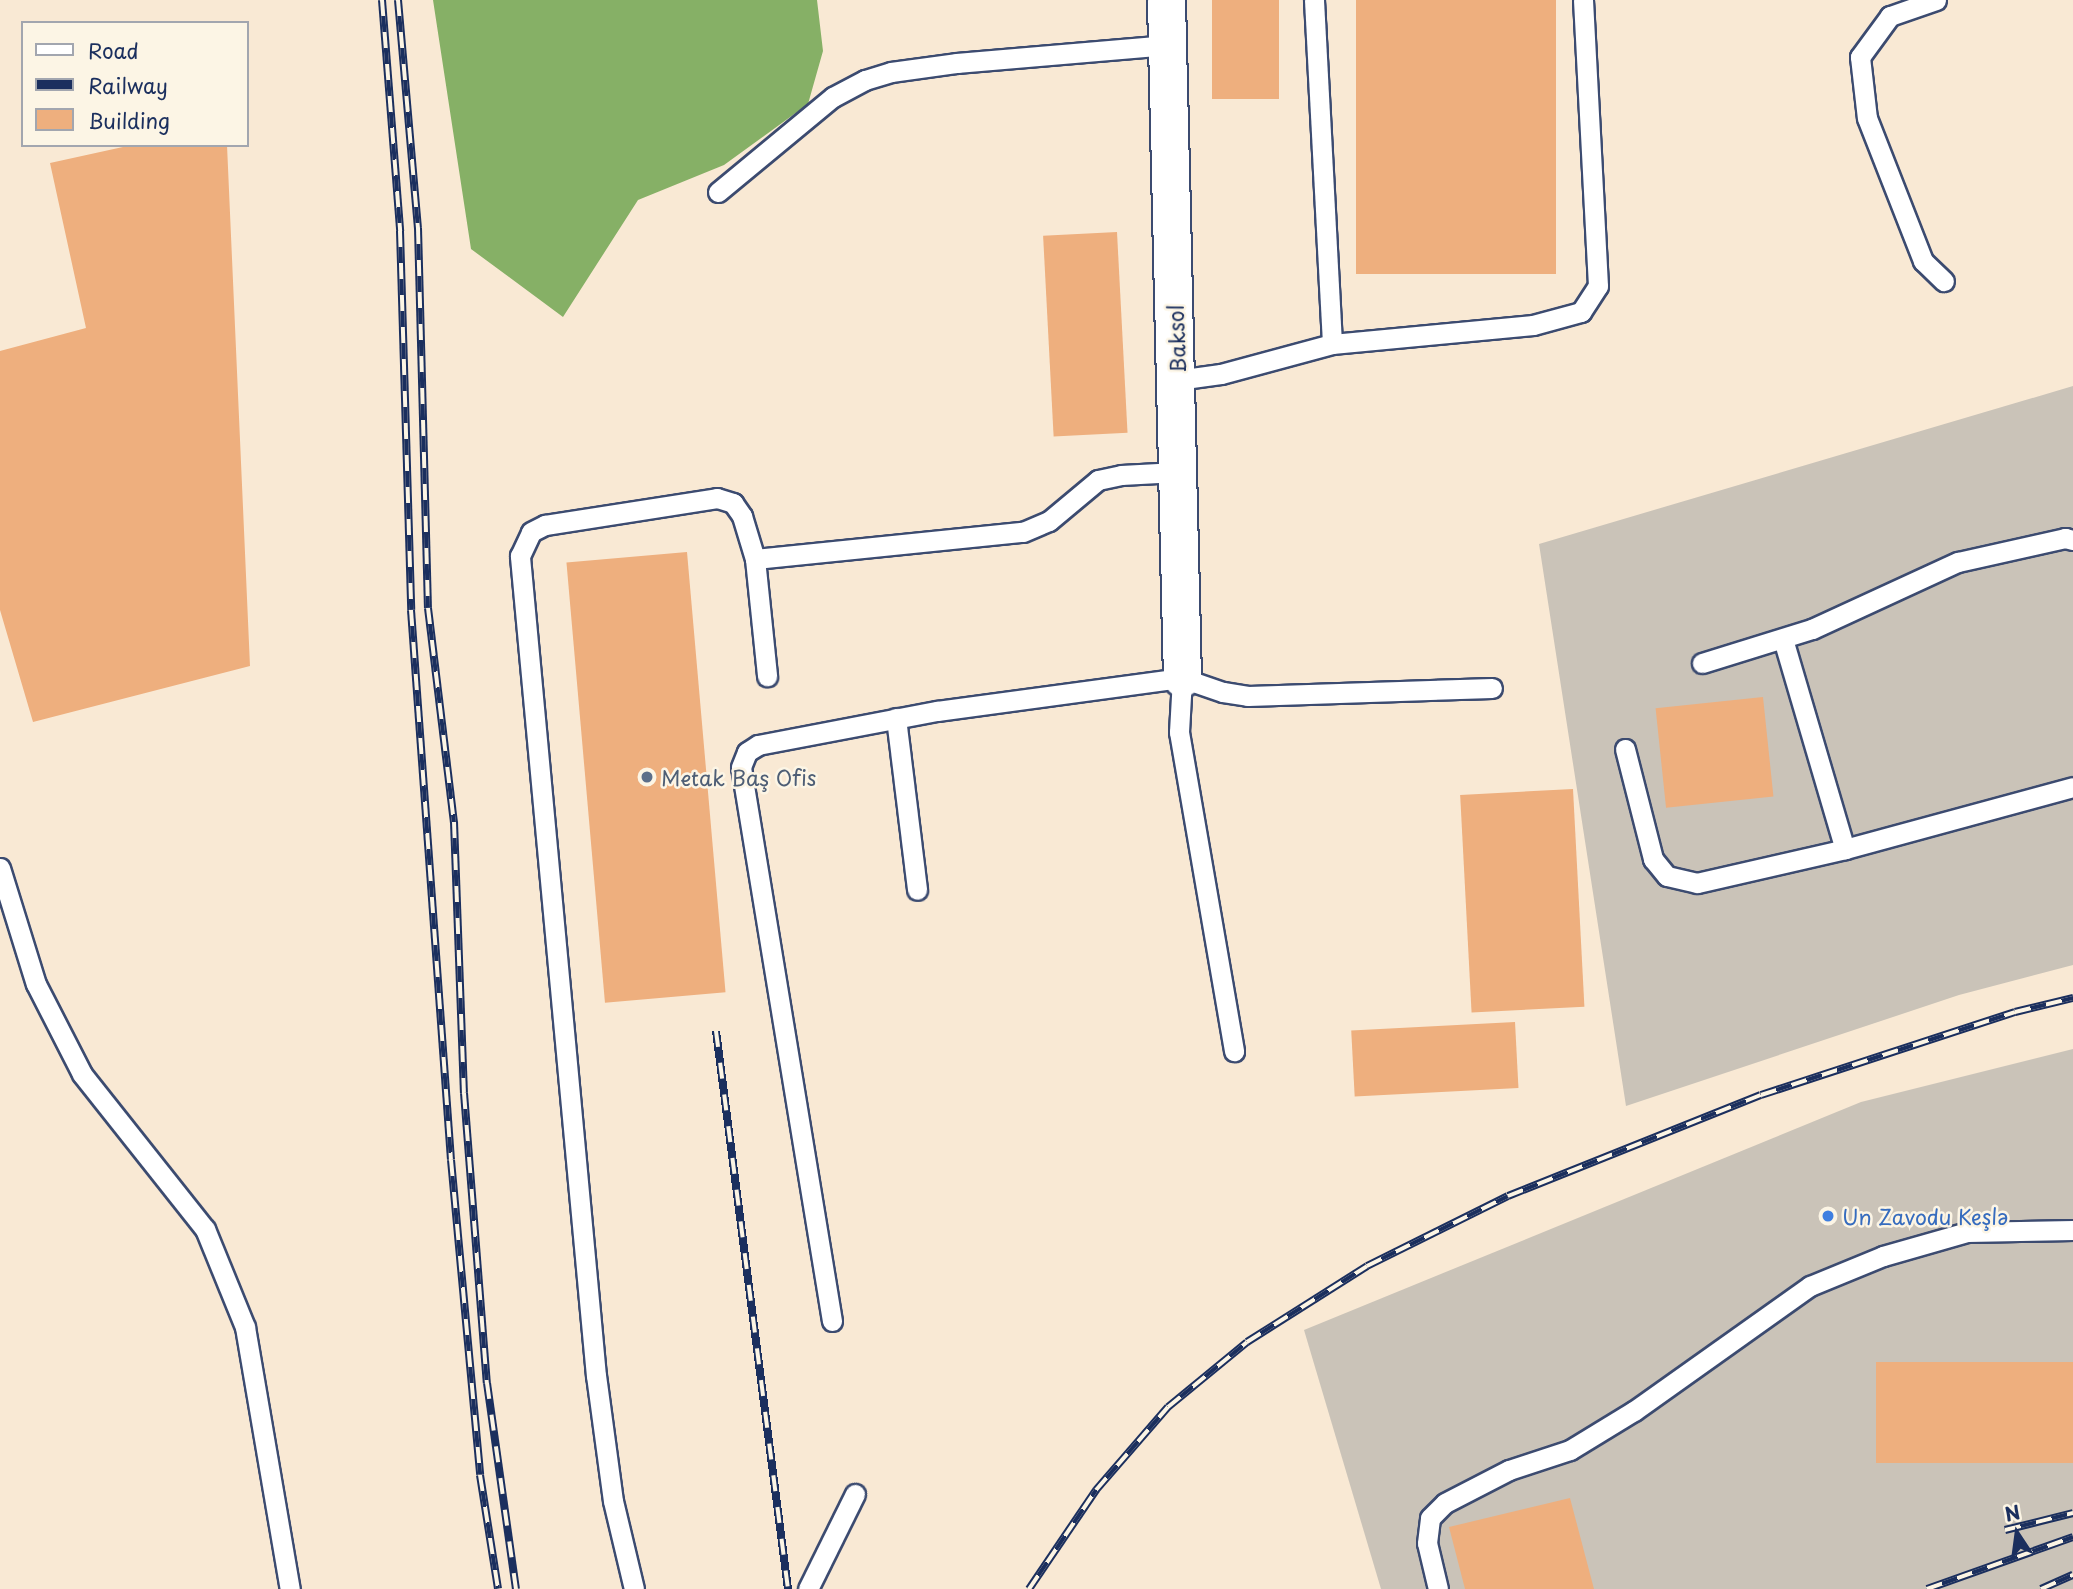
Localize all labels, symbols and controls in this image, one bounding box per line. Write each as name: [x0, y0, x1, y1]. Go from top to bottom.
legend: [21, 21, 248, 147]
text: Road: [88, 34, 139, 66]
text: Railway: [88, 69, 168, 101]
text: Building: [88, 104, 170, 136]
street label: Baksol: [1162, 304, 1190, 374]
place label: Metak Baş Ofis: [661, 764, 817, 790]
marker: Metak Baş Ofis: [639, 769, 655, 785]
place label: Un Zavodu Keşlə: [1842, 1203, 2010, 1229]
marker: Un Zavodu Keşlə: [1820, 1208, 1836, 1224]
text: N: [2002, 1497, 2023, 1528]
north arrow: [1982, 1498, 2052, 1568]

